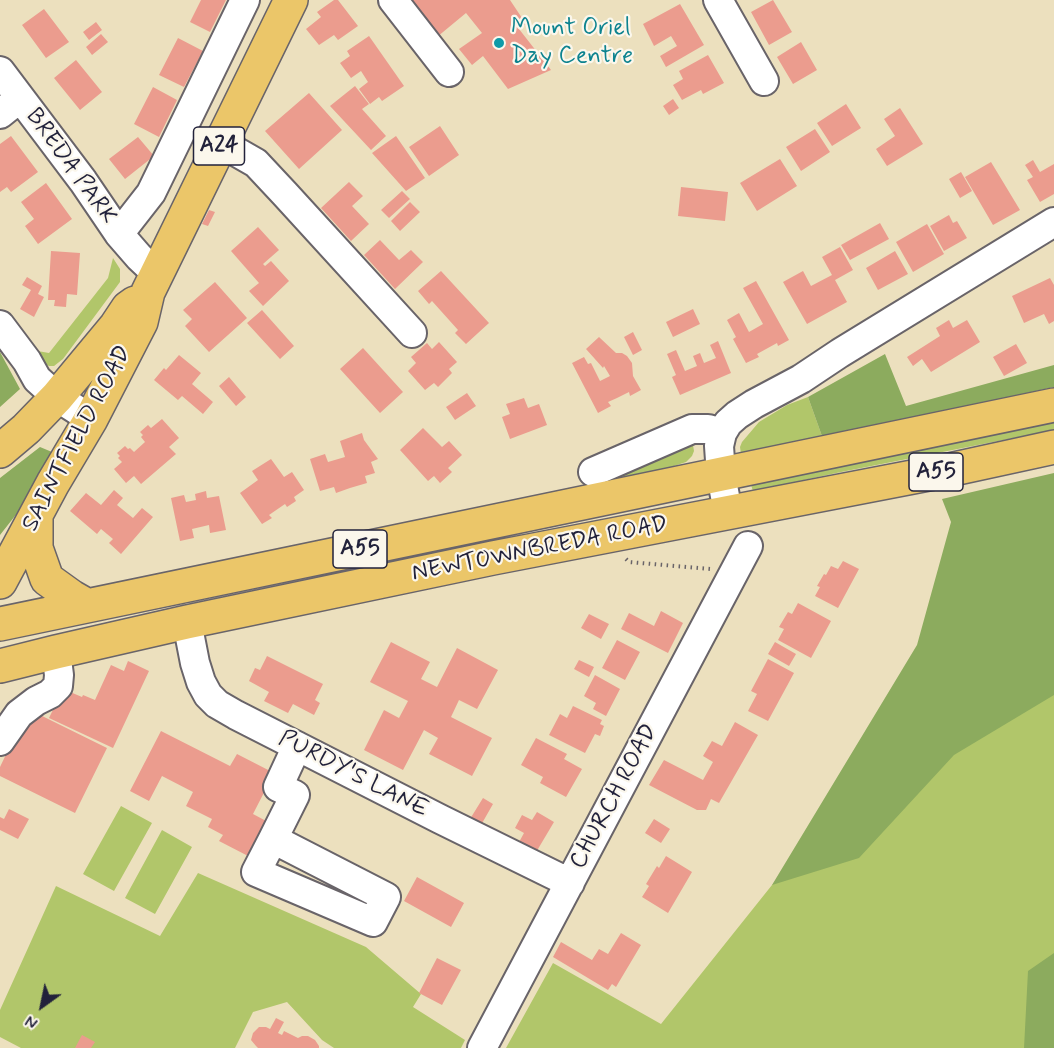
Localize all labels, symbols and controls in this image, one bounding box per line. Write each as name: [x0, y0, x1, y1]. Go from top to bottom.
place label: Mount Oriel Day Centre: [511, 15, 633, 71]
marker: Mount Oriel Day Centre: [492, 36, 506, 50]
street label: BREDA PARK: [18, 103, 122, 231]
road number: A24: [194, 127, 244, 165]
street label: SAINTFIELD ROAD: [17, 341, 139, 537]
road number: A55: [909, 453, 963, 491]
street label: NEWTOWNBREDA ROAD: [410, 511, 670, 589]
road number: A55: [333, 530, 387, 568]
street label: CHURCH ROAD: [565, 720, 665, 874]
street label: PURDY'S LANE: [273, 725, 433, 825]
north arrow: [12, 976, 72, 1036]
text: N: [22, 1010, 42, 1033]

